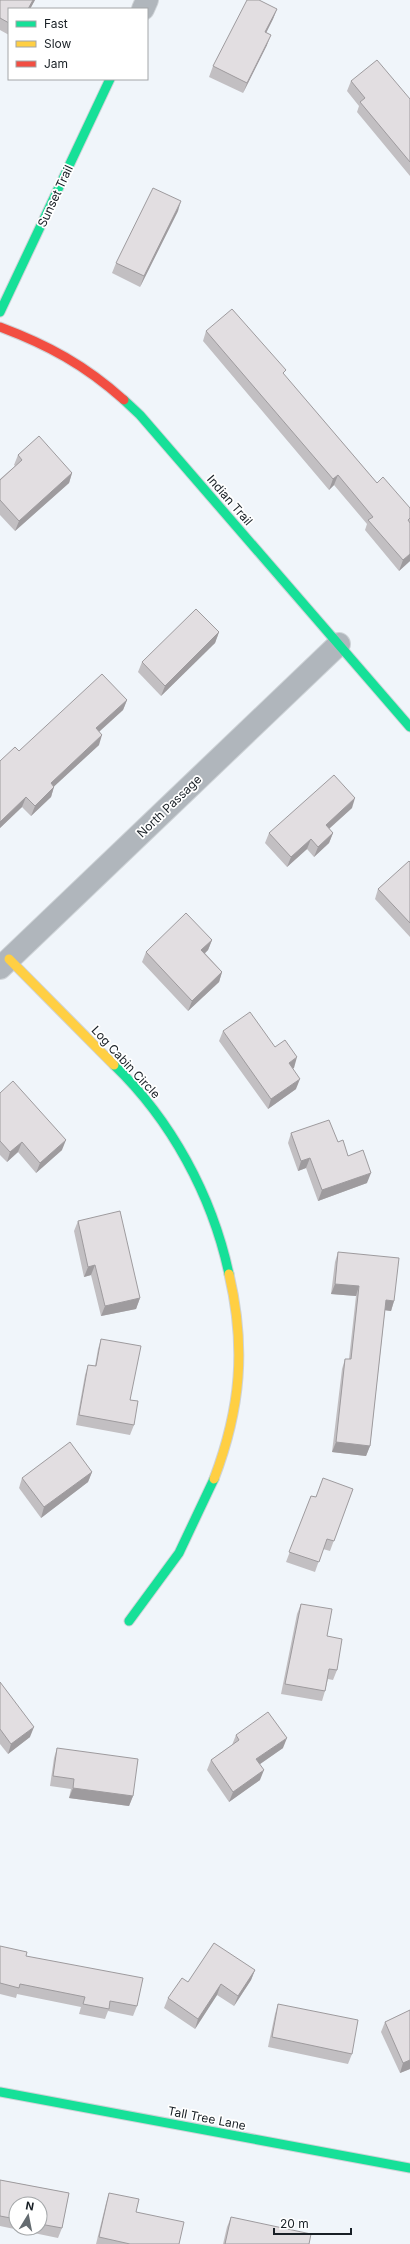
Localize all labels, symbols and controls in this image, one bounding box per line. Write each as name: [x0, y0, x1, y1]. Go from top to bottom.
legend: [8, 8, 148, 80]
text: Fast: [44, 16, 68, 31]
text: Slow: [44, 36, 72, 51]
text: Jam: [44, 56, 68, 71]
street label: Sunset Trail: [34, 163, 76, 229]
street label: Indian Trail: [204, 472, 256, 528]
street label: North Passage: [134, 772, 204, 840]
street label: Log Cabin Circle: [89, 1023, 163, 1101]
street label: Tall Tree Lane: [167, 2103, 247, 2133]
north arrow: [8, 2196, 48, 2236]
text: N: [24, 2199, 35, 2214]
scale bar: [274, 2210, 351, 2236]
text: 20 m: [280, 2216, 309, 2231]

